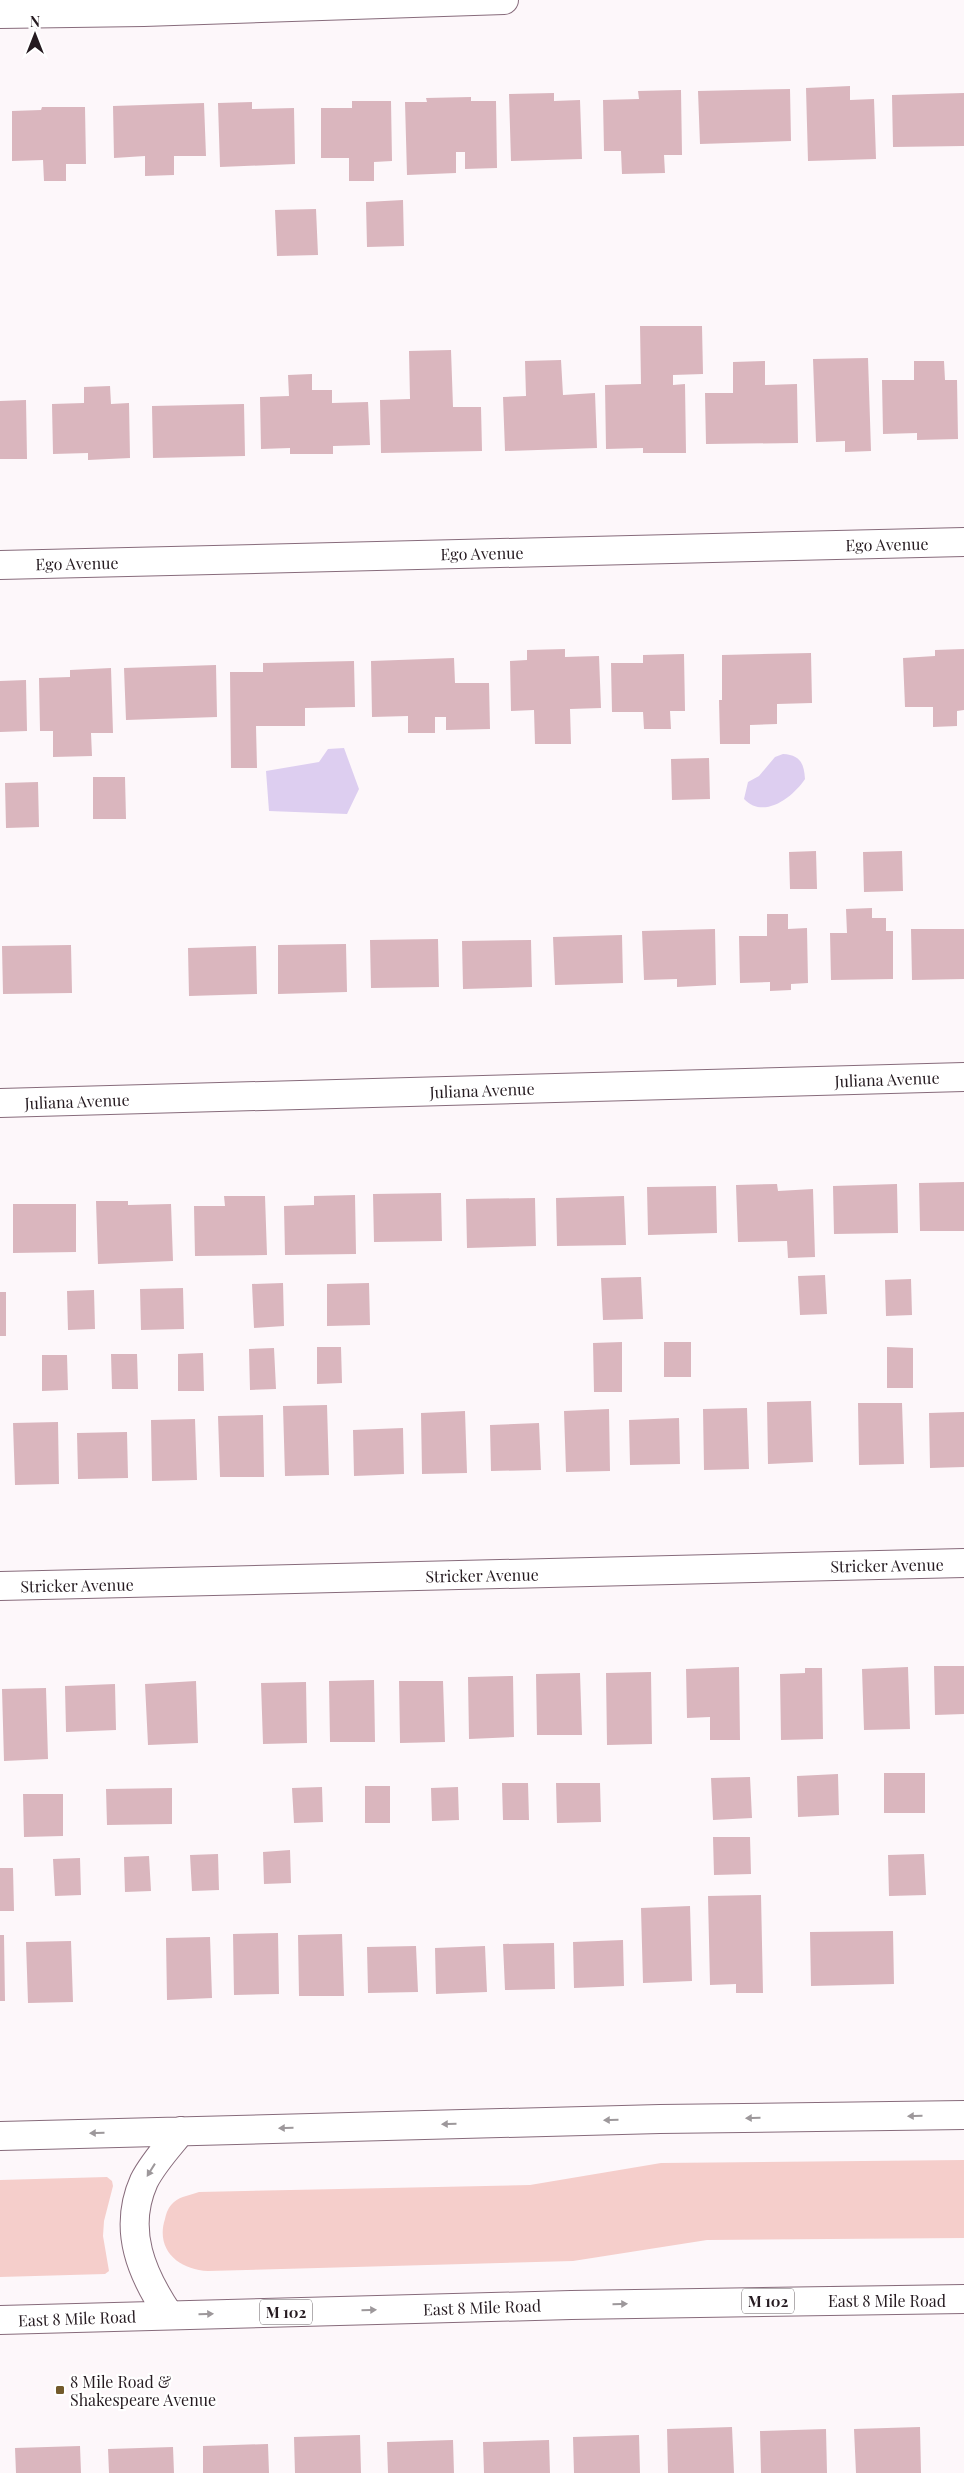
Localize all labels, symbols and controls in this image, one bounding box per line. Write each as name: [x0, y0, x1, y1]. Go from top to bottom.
north arrow: [10, 10, 60, 60]
text: N: [30, 12, 40, 31]
street label: Ego Avenue: [845, 533, 929, 555]
street label: Ego Avenue: [440, 542, 524, 564]
street label: Ego Avenue: [35, 552, 119, 574]
street label: Juliana Avenue: [833, 1067, 940, 1091]
street label: Juliana Avenue: [428, 1078, 535, 1102]
street label: Juliana Avenue: [23, 1089, 130, 1113]
street label: Stricker Avenue: [830, 1554, 944, 1576]
street label: Stricker Avenue: [425, 1564, 539, 1586]
street label: Stricker Avenue: [20, 1574, 134, 1596]
one-way arrow: [907, 2112, 923, 2120]
one-way arrow: [745, 2114, 761, 2122]
one-way arrow: [603, 2117, 619, 2125]
one-way arrow: [441, 2121, 457, 2129]
one-way arrow: [278, 2125, 294, 2133]
one-way arrow: [89, 2129, 105, 2137]
one-way arrow: [146, 2163, 156, 2176]
road number: M 102: [742, 2288, 794, 2314]
street label: East 8 Mile Road: [828, 2290, 946, 2311]
street label: East 8 Mile Road: [423, 2294, 541, 2320]
road number: M 102: [260, 2300, 312, 2324]
one-way arrow: [612, 2300, 628, 2308]
street label: East 8 Mile Road: [18, 2305, 136, 2331]
one-way arrow: [361, 2306, 377, 2314]
one-way arrow: [198, 2310, 214, 2318]
place label: 8 Mile Road & Shakespeare Avenue: [70, 2371, 216, 2410]
marker: 8 Mile Road & Shakespeare Avenue: [54, 2384, 66, 2396]

